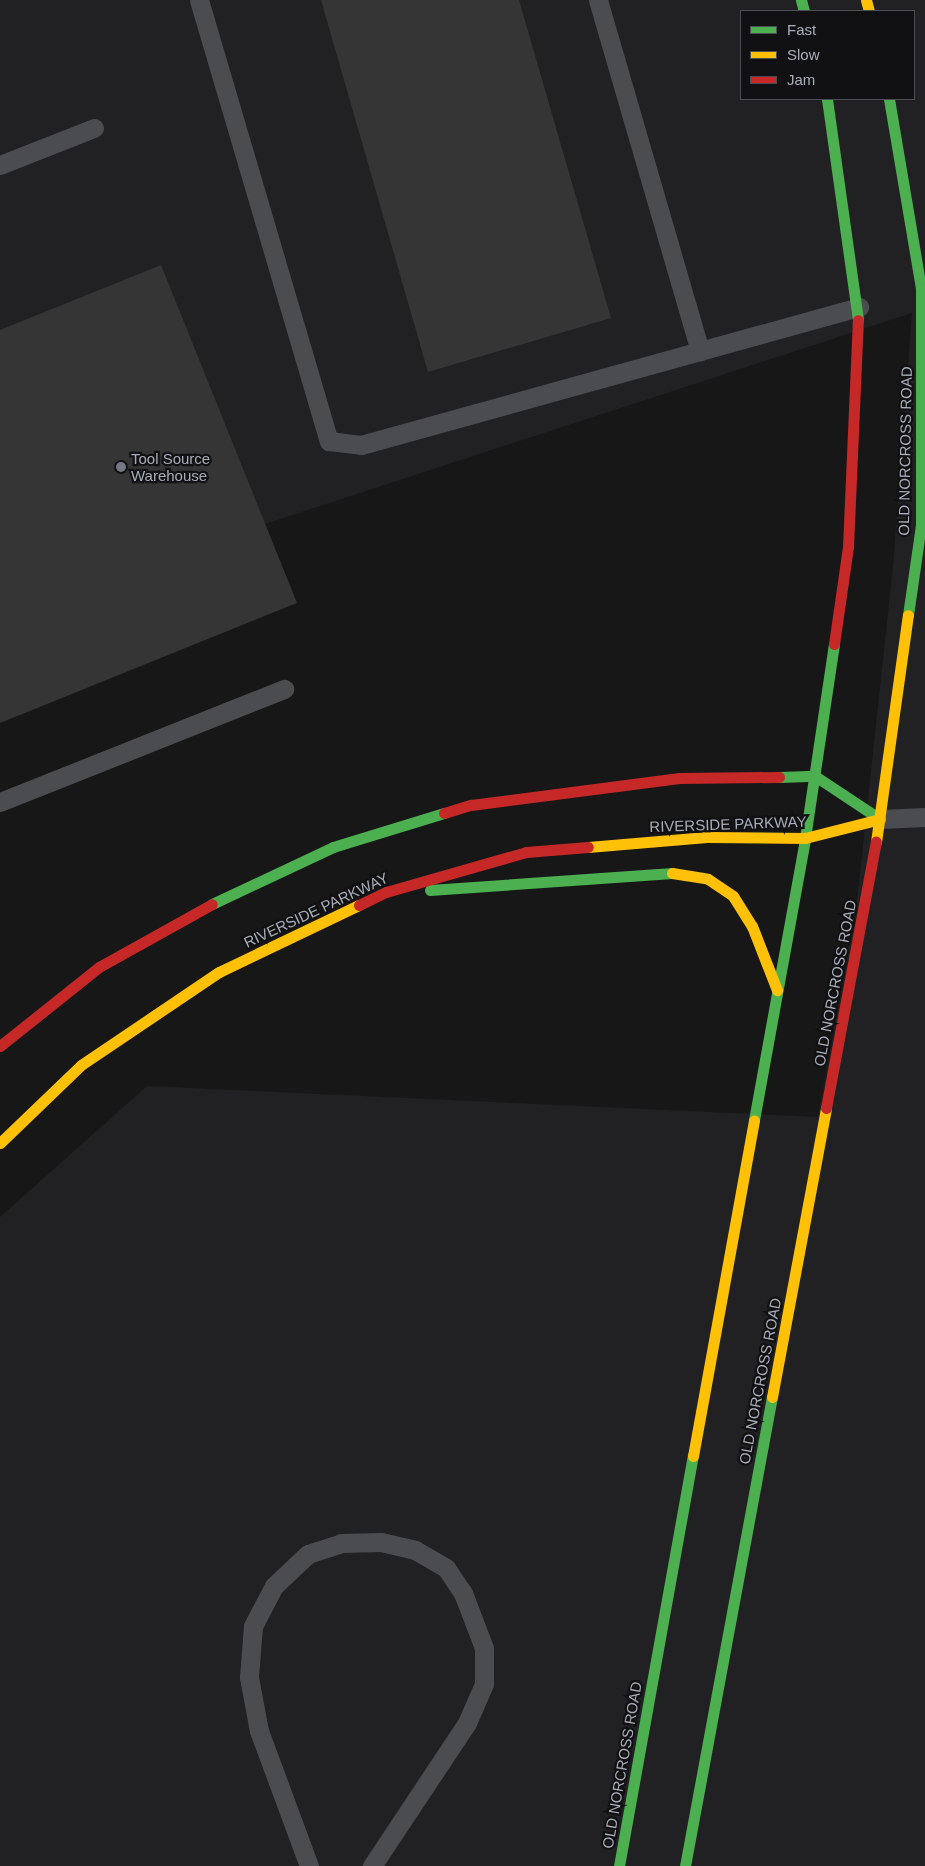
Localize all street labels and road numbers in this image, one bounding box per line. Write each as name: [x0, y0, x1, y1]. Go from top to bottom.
street label: OLD NORCROSS ROAD: [895, 366, 915, 536]
street label: RIVERSIDE PARKWAY: [649, 812, 807, 836]
street label: RIVERSIDE PARKWAY: [241, 869, 391, 951]
street label: OLD NORCROSS ROAD: [810, 898, 860, 1068]
street label: OLD NORCROSS ROAD: [735, 1296, 785, 1466]
street label: OLD NORCROSS ROAD: [598, 1680, 646, 1850]

